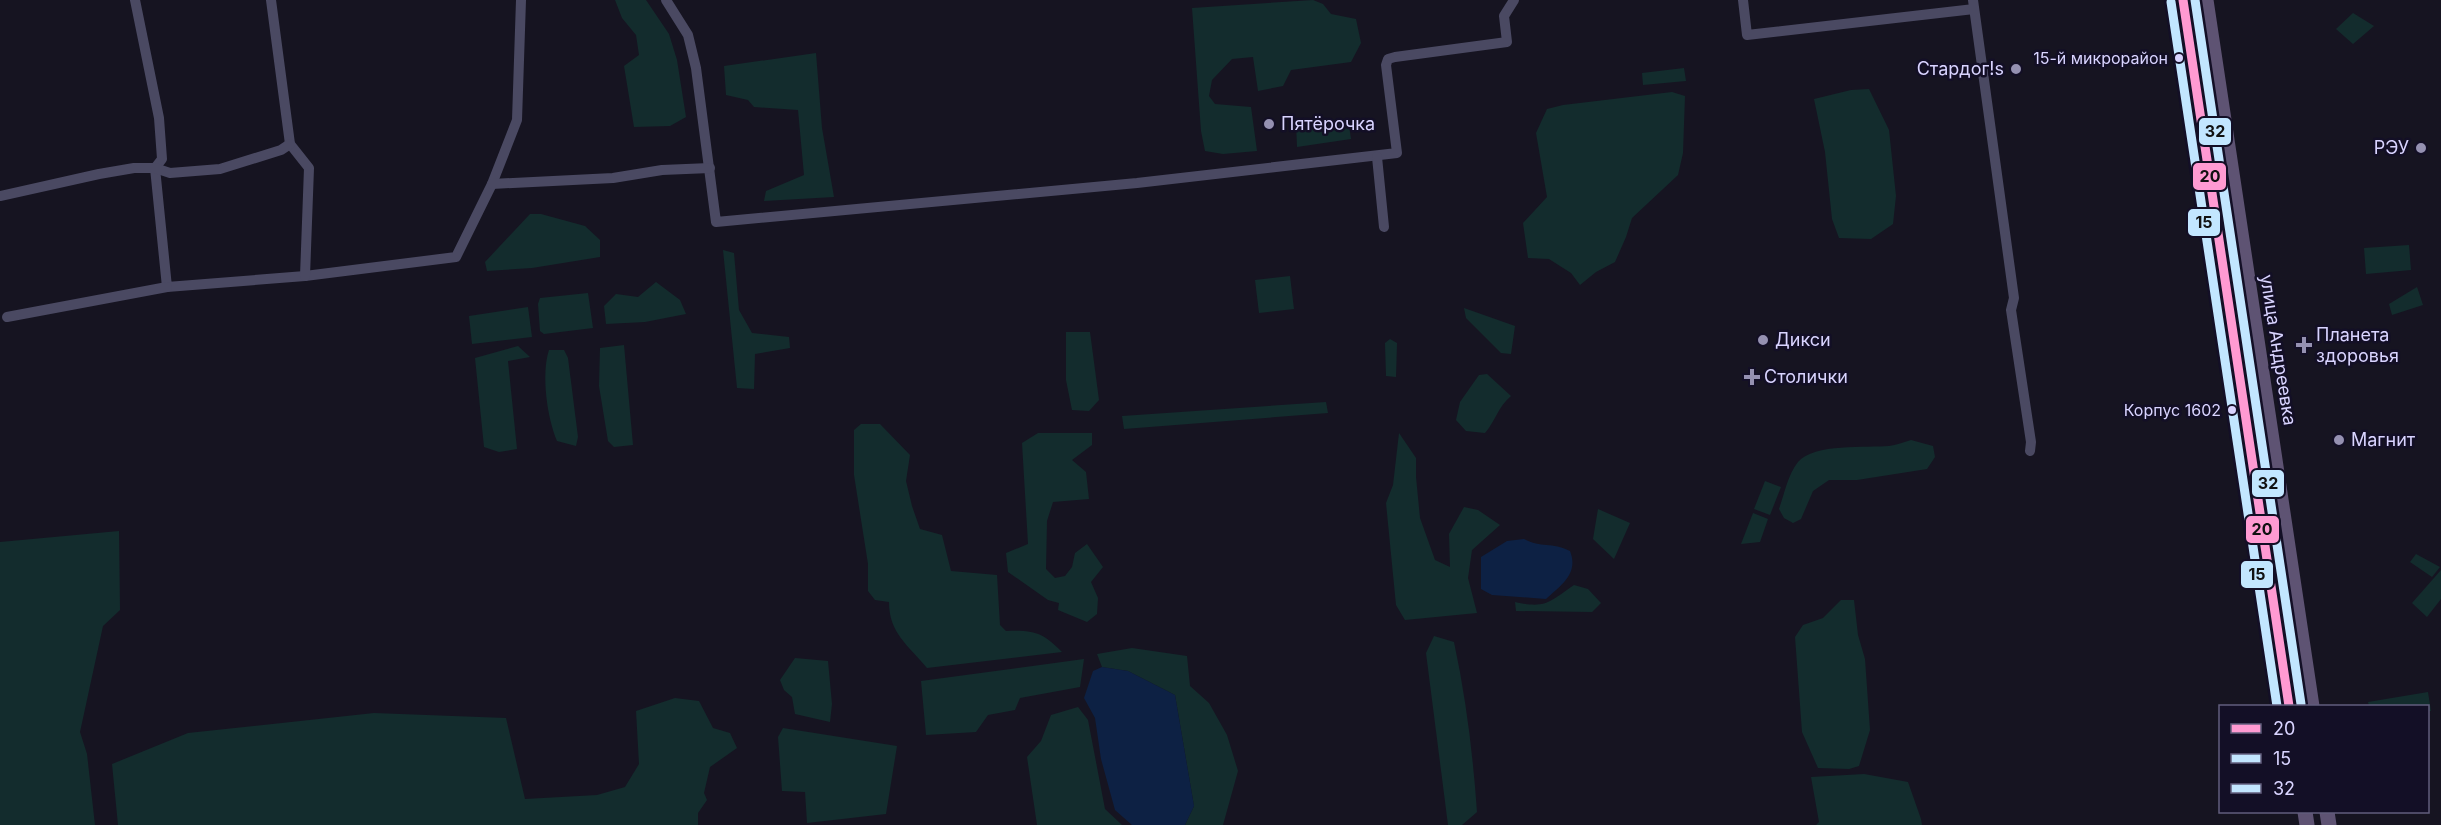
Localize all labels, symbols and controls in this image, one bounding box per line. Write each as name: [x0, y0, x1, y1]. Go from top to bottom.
place label: 15-й микрорайон: [2033, 48, 2168, 68]
marker: 15-й микрорайон: [2173, 52, 2185, 64]
place label: Стардог!s: [1917, 58, 2004, 79]
marker: Стардог!s: [2009, 62, 2023, 76]
place label: Пятёрочка: [1281, 113, 1375, 134]
marker: Пятёрочка: [1262, 117, 1276, 131]
line badge: 32: [2198, 117, 2232, 146]
text: 32: [2205, 121, 2225, 141]
place label: РЭУ: [2374, 137, 2409, 158]
marker: РЭУ: [2414, 141, 2428, 155]
line badge: 20: [2192, 162, 2227, 191]
text: 20: [2200, 166, 2221, 186]
line badge: 15: [2187, 208, 2221, 237]
text: 15: [2195, 212, 2213, 232]
street label: улица Андреевка: [2256, 273, 2301, 427]
place label: Планета здоровья: [2316, 324, 2399, 366]
place label: Дикси: [1775, 329, 1831, 350]
marker: Дикси: [1756, 333, 1770, 347]
marker: Планета здоровья: [2297, 338, 2311, 352]
place label: Столички: [1764, 366, 1848, 387]
marker: Столички: [1745, 370, 1759, 384]
place label: Корпус 1602: [2124, 400, 2221, 420]
marker: Корпус 1602: [2226, 404, 2238, 416]
place label: Магнит: [2351, 429, 2416, 450]
marker: Магнит: [2332, 433, 2346, 447]
line badge: 32: [2251, 469, 2285, 498]
text: 32: [2258, 473, 2278, 493]
line badge: 20: [2245, 515, 2280, 544]
text: 20: [2252, 519, 2273, 539]
line badge: 15: [2240, 560, 2274, 589]
text: 15: [2248, 564, 2266, 584]
legend: [2219, 705, 2429, 813]
text: 20: [2273, 718, 2295, 739]
text: 15: [2273, 748, 2291, 769]
text: 32: [2273, 778, 2295, 799]

